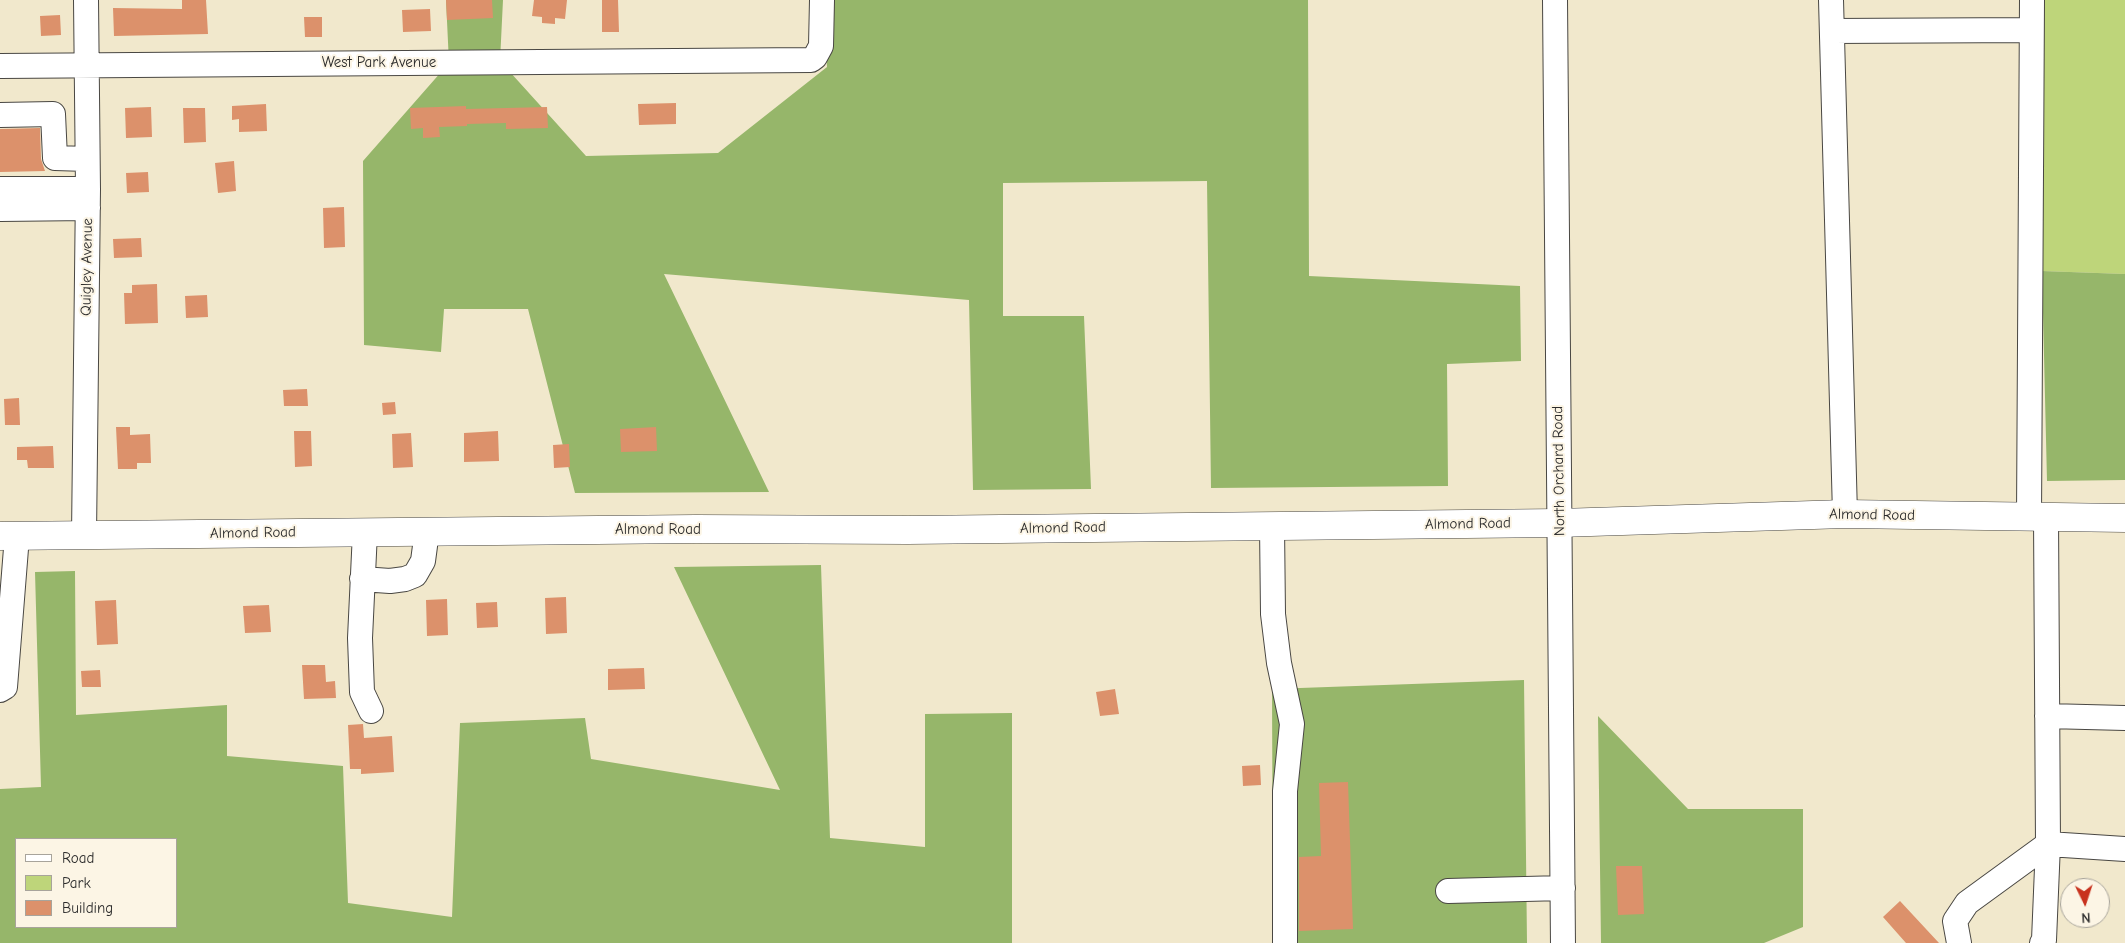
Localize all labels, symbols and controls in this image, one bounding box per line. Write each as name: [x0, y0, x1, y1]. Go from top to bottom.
street label: West Park Avenue: [322, 54, 436, 72]
street label: Quigley Avenue: [77, 218, 97, 316]
street label: North Orchard Road: [1549, 406, 1569, 536]
street label: Almond Road: [1829, 505, 1915, 525]
street label: Almond Road: [1425, 514, 1511, 534]
street label: Almond Road: [1020, 518, 1106, 538]
street label: Almond Road: [615, 521, 701, 539]
street label: Almond Road: [210, 523, 296, 543]
legend: [15, 838, 178, 928]
text: Road: [62, 849, 94, 867]
text: Park: [62, 874, 91, 892]
north arrow: [2060, 878, 2110, 928]
text: Building: [62, 899, 113, 917]
text: N: [2081, 909, 2091, 926]

